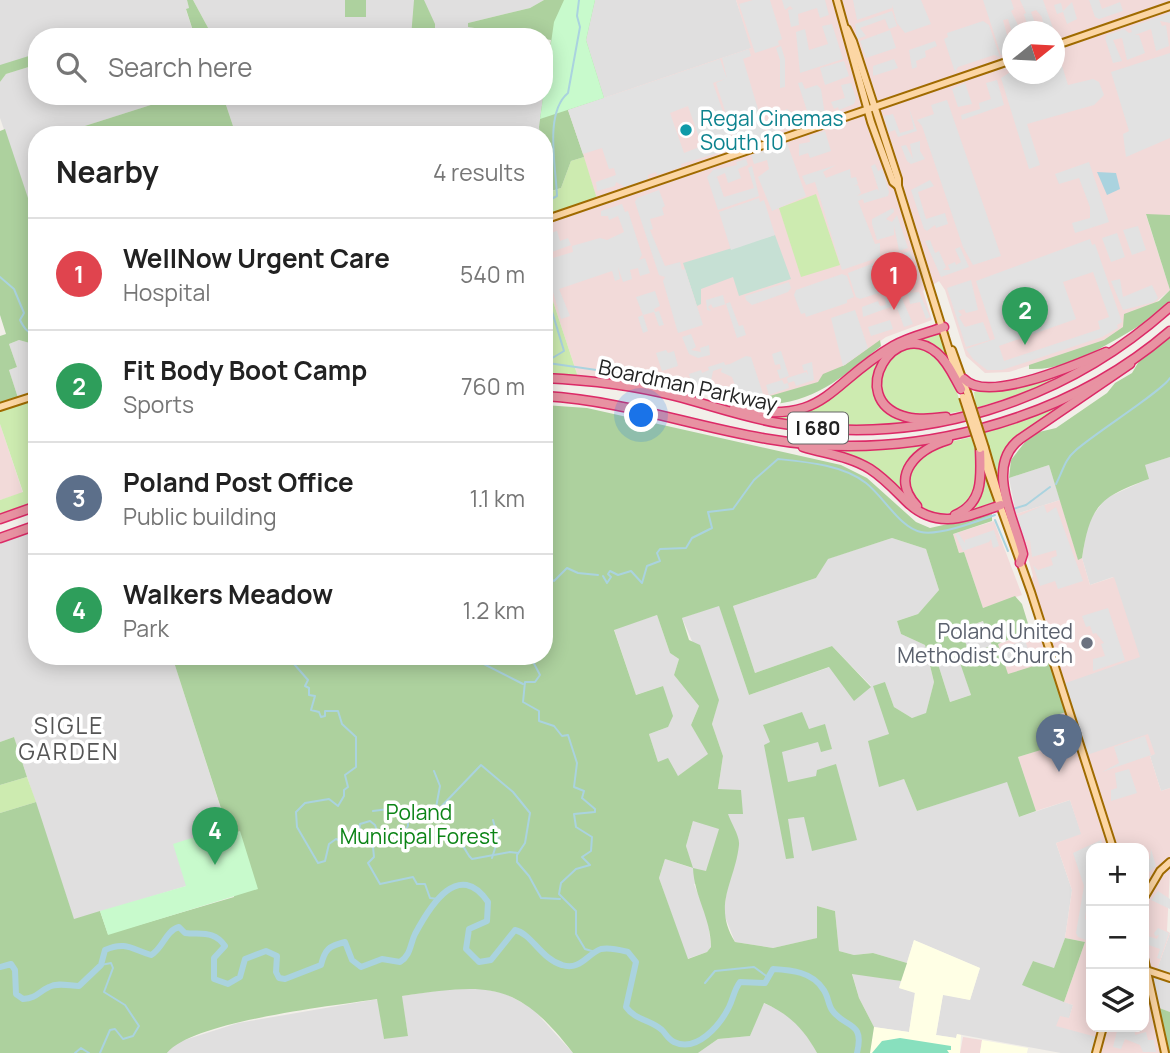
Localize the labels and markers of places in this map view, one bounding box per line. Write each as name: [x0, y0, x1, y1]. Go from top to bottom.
place label: Regal Cinemas South 10: [700, 104, 844, 156]
marker: Regal Cinemas South 10: [678, 122, 694, 138]
pin: 1: [871, 252, 917, 310]
pin: 2: [1002, 287, 1048, 345]
place label: Poland United Methodist Church: [897, 617, 1073, 669]
marker: Poland United Methodist Church: [1079, 635, 1095, 651]
pin: 3: [1036, 714, 1082, 772]
pin: 4: [192, 807, 238, 865]

